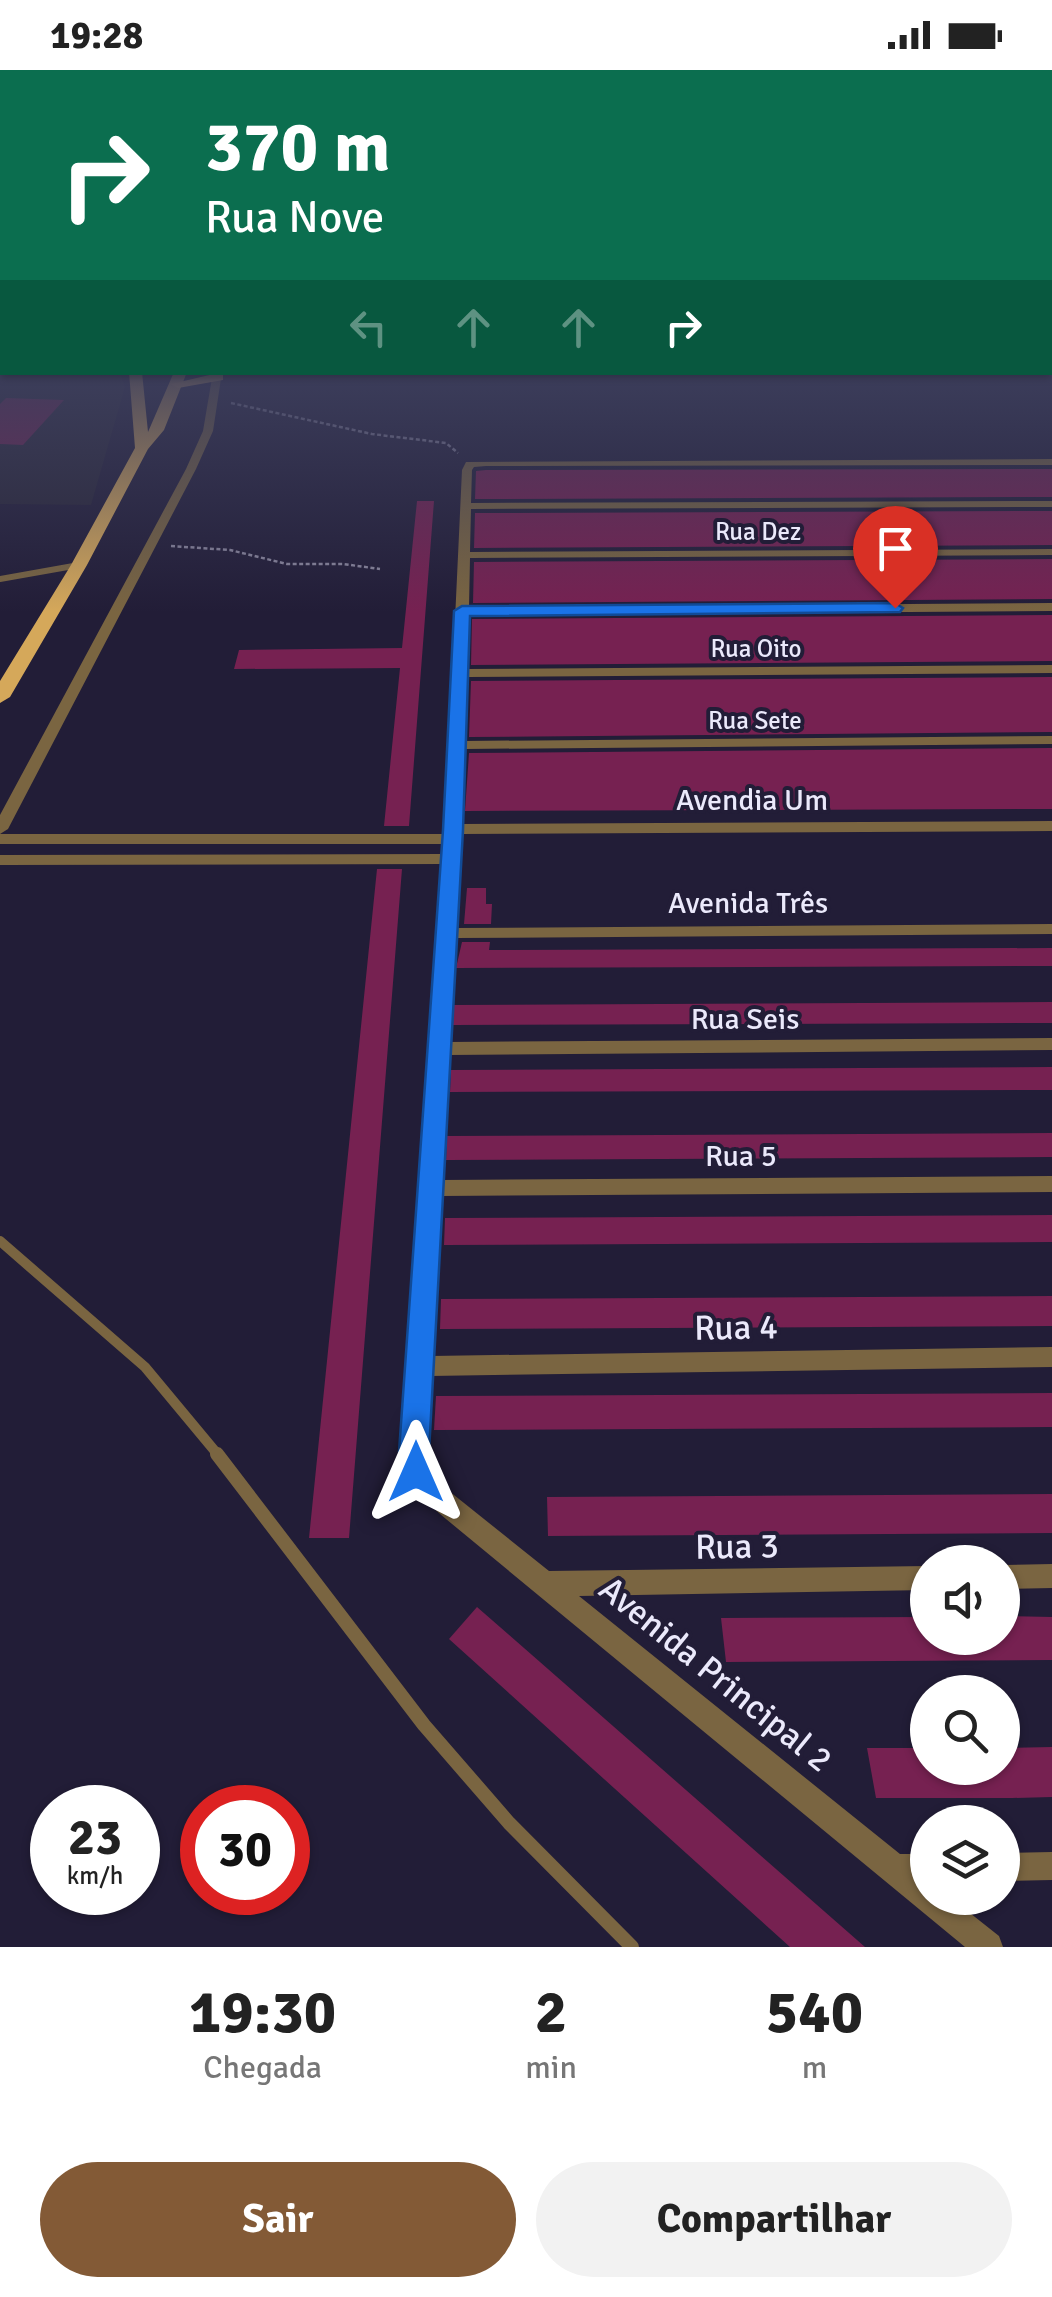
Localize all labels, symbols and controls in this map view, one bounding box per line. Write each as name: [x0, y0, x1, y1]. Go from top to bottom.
text: 19:28: [50, 12, 143, 59]
text: 370 m: [205, 104, 390, 190]
icon: right: [40, 110, 170, 240]
text: Rua Nove: [205, 190, 384, 245]
icon: left: [341, 300, 396, 355]
icon: ahead: [446, 300, 501, 355]
icon: ahead: [551, 300, 606, 355]
icon: right: [656, 300, 711, 355]
pin: [853, 506, 938, 609]
street label: Rua Dez: [715, 516, 801, 547]
icon: arrive: [868, 521, 923, 576]
street label: Rua Oito: [710, 633, 802, 664]
street label: Rua Sete: [708, 705, 802, 736]
street label: Avendia Um: [676, 782, 828, 819]
street label: Avenida Três: [668, 885, 828, 922]
street label: Rua Seis: [691, 1001, 799, 1038]
street label: Rua 5: [705, 1138, 777, 1175]
street label: Rua 4: [694, 1305, 778, 1350]
position arrow: [364, 1420, 468, 1524]
street label: Rua 3: [695, 1524, 779, 1569]
map controls: [910, 1545, 1020, 1915]
button: sound: [910, 1545, 1020, 1655]
street label: Avenida Principal 2: [591, 1567, 841, 1781]
button: search: [910, 1675, 1020, 1785]
speed limit sign: 30: [180, 1785, 310, 1915]
button: layers: [910, 1805, 1020, 1915]
text: 23: [68, 1807, 122, 1869]
text: km/h: [67, 1860, 123, 1891]
text: 19:30: [189, 1976, 336, 2050]
text: 2: [535, 1976, 567, 2050]
text: 540: [766, 1976, 863, 2050]
text: Chegada: [203, 2048, 322, 2087]
text: min: [525, 2048, 577, 2087]
text: m: [802, 2048, 827, 2087]
button: Sair: [40, 2162, 516, 2277]
button: Compartilhar: [536, 2162, 1012, 2277]

